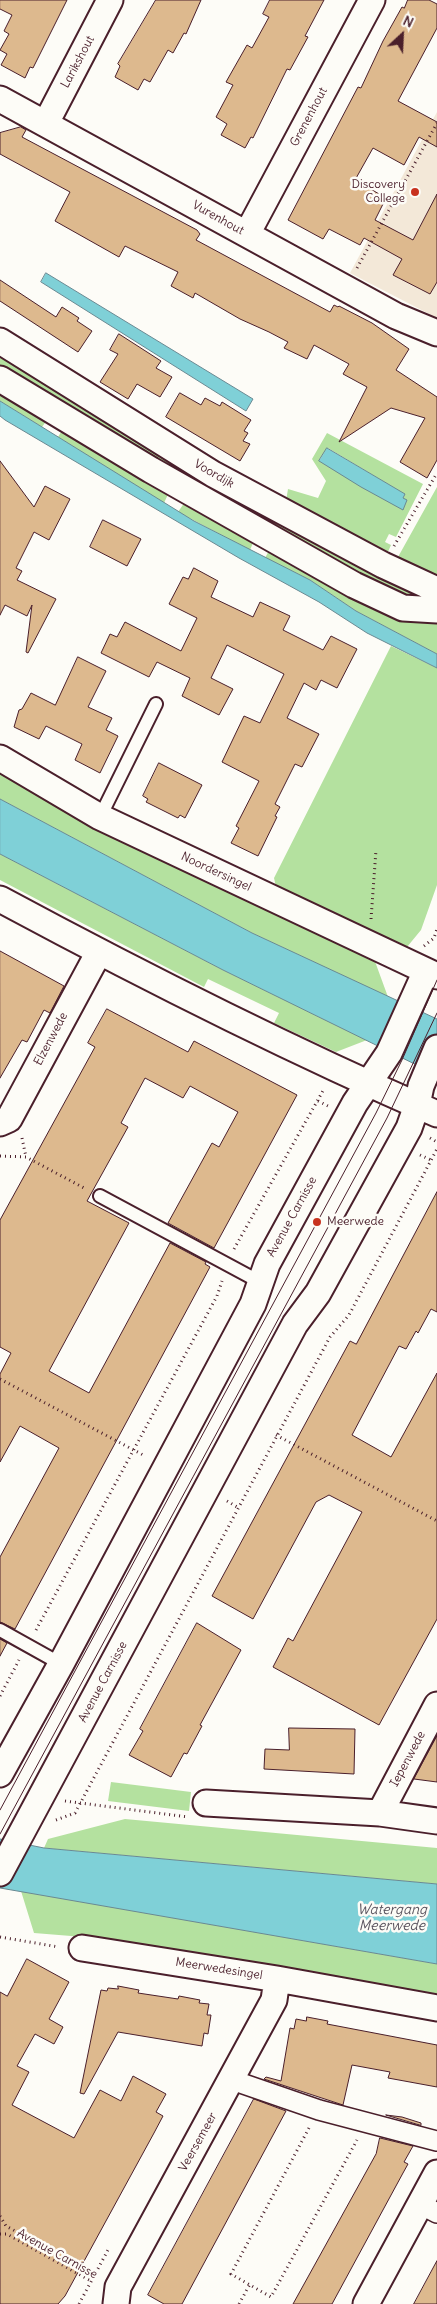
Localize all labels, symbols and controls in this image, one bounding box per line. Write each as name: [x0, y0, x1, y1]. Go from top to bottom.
north arrow: [377, 10, 427, 60]
text: N: [400, 11, 417, 32]
street label: Larikshout: [58, 33, 98, 91]
street label: Grenenhout: [287, 85, 331, 149]
place label: Discovery College: [352, 178, 405, 206]
marker: Discovery College: [409, 186, 421, 198]
street label: Vurenhout: [190, 198, 246, 238]
street label: Voordijk: [191, 457, 237, 491]
street label: Noordersingel: [179, 849, 253, 895]
street label: Elzenwede: [31, 1010, 71, 1068]
street label: Avenue Carnisse: [264, 1174, 320, 1260]
place label: Meerwede: [327, 1215, 384, 1229]
marker: Meerwede: [311, 1216, 323, 1228]
street label: Avenue Carnisse: [76, 1639, 130, 1725]
street label: Iepenwede: [387, 1729, 429, 1789]
water label: Watergang Meerwede: [357, 1902, 427, 1934]
street label: Meerwedesingel: [175, 1955, 263, 1983]
street label: Veersemeer: [176, 2110, 220, 2174]
street label: Avenue Carnisse: [14, 2226, 100, 2282]

